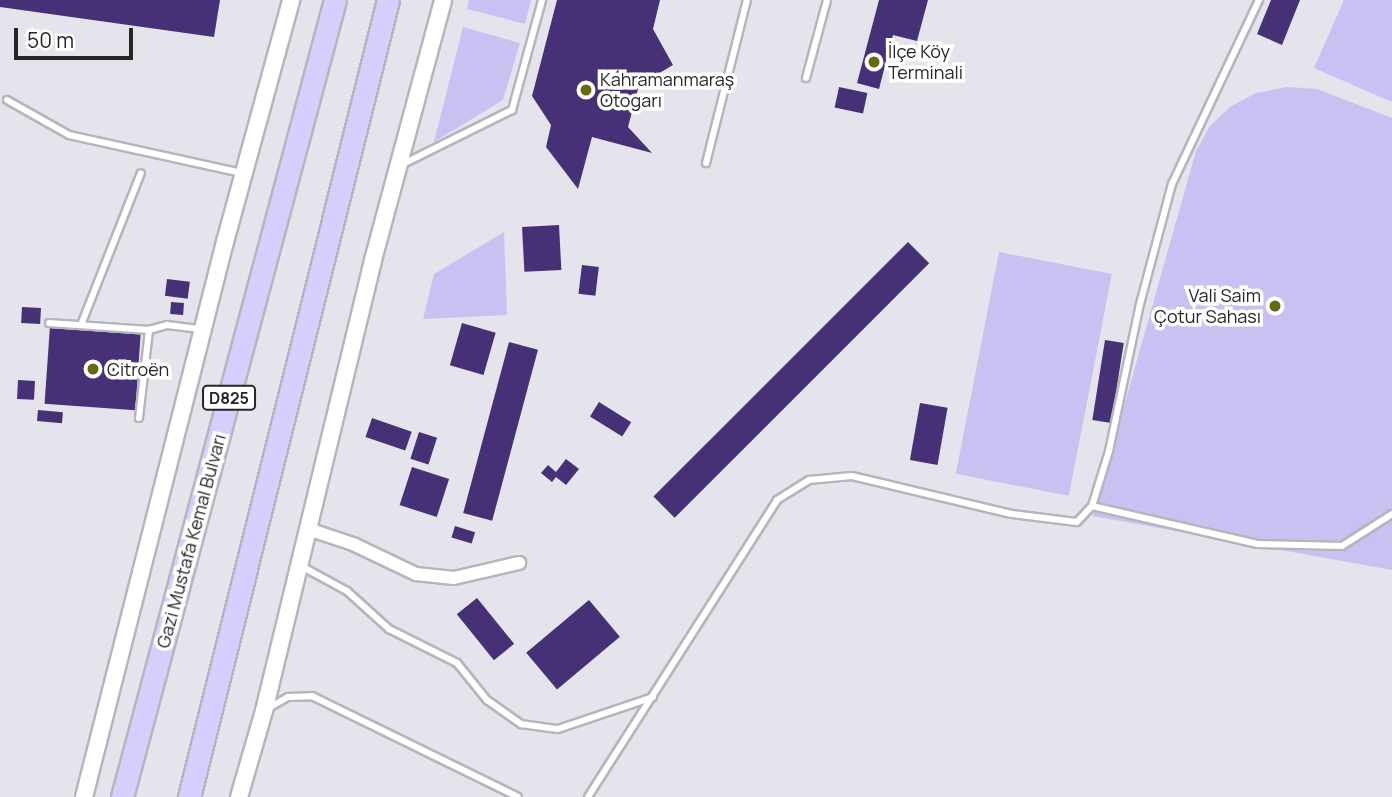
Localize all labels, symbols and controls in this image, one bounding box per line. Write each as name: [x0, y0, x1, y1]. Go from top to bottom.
scale bar: [18, 14, 136, 58]
text: 50 m: [27, 26, 74, 54]
place label: İlçe Köy Terminali: [888, 41, 963, 84]
marker: İlçe Köy Terminali: [866, 54, 882, 70]
place label: Kahramanmaraş Otogarı: [600, 69, 734, 112]
marker: Kahramanmaraş Otogarı: [578, 82, 594, 98]
place label: Vali Saim Çotur Sahası: [1154, 285, 1261, 328]
marker: Vali Saim Çotur Sahası: [1267, 298, 1283, 314]
place label: Citroën: [107, 358, 169, 380]
marker: Citroën: [85, 361, 101, 377]
road number: D825: [201, 386, 257, 410]
street label: Gazi Mustafa Kemal Bulvarı: [152, 432, 230, 650]

